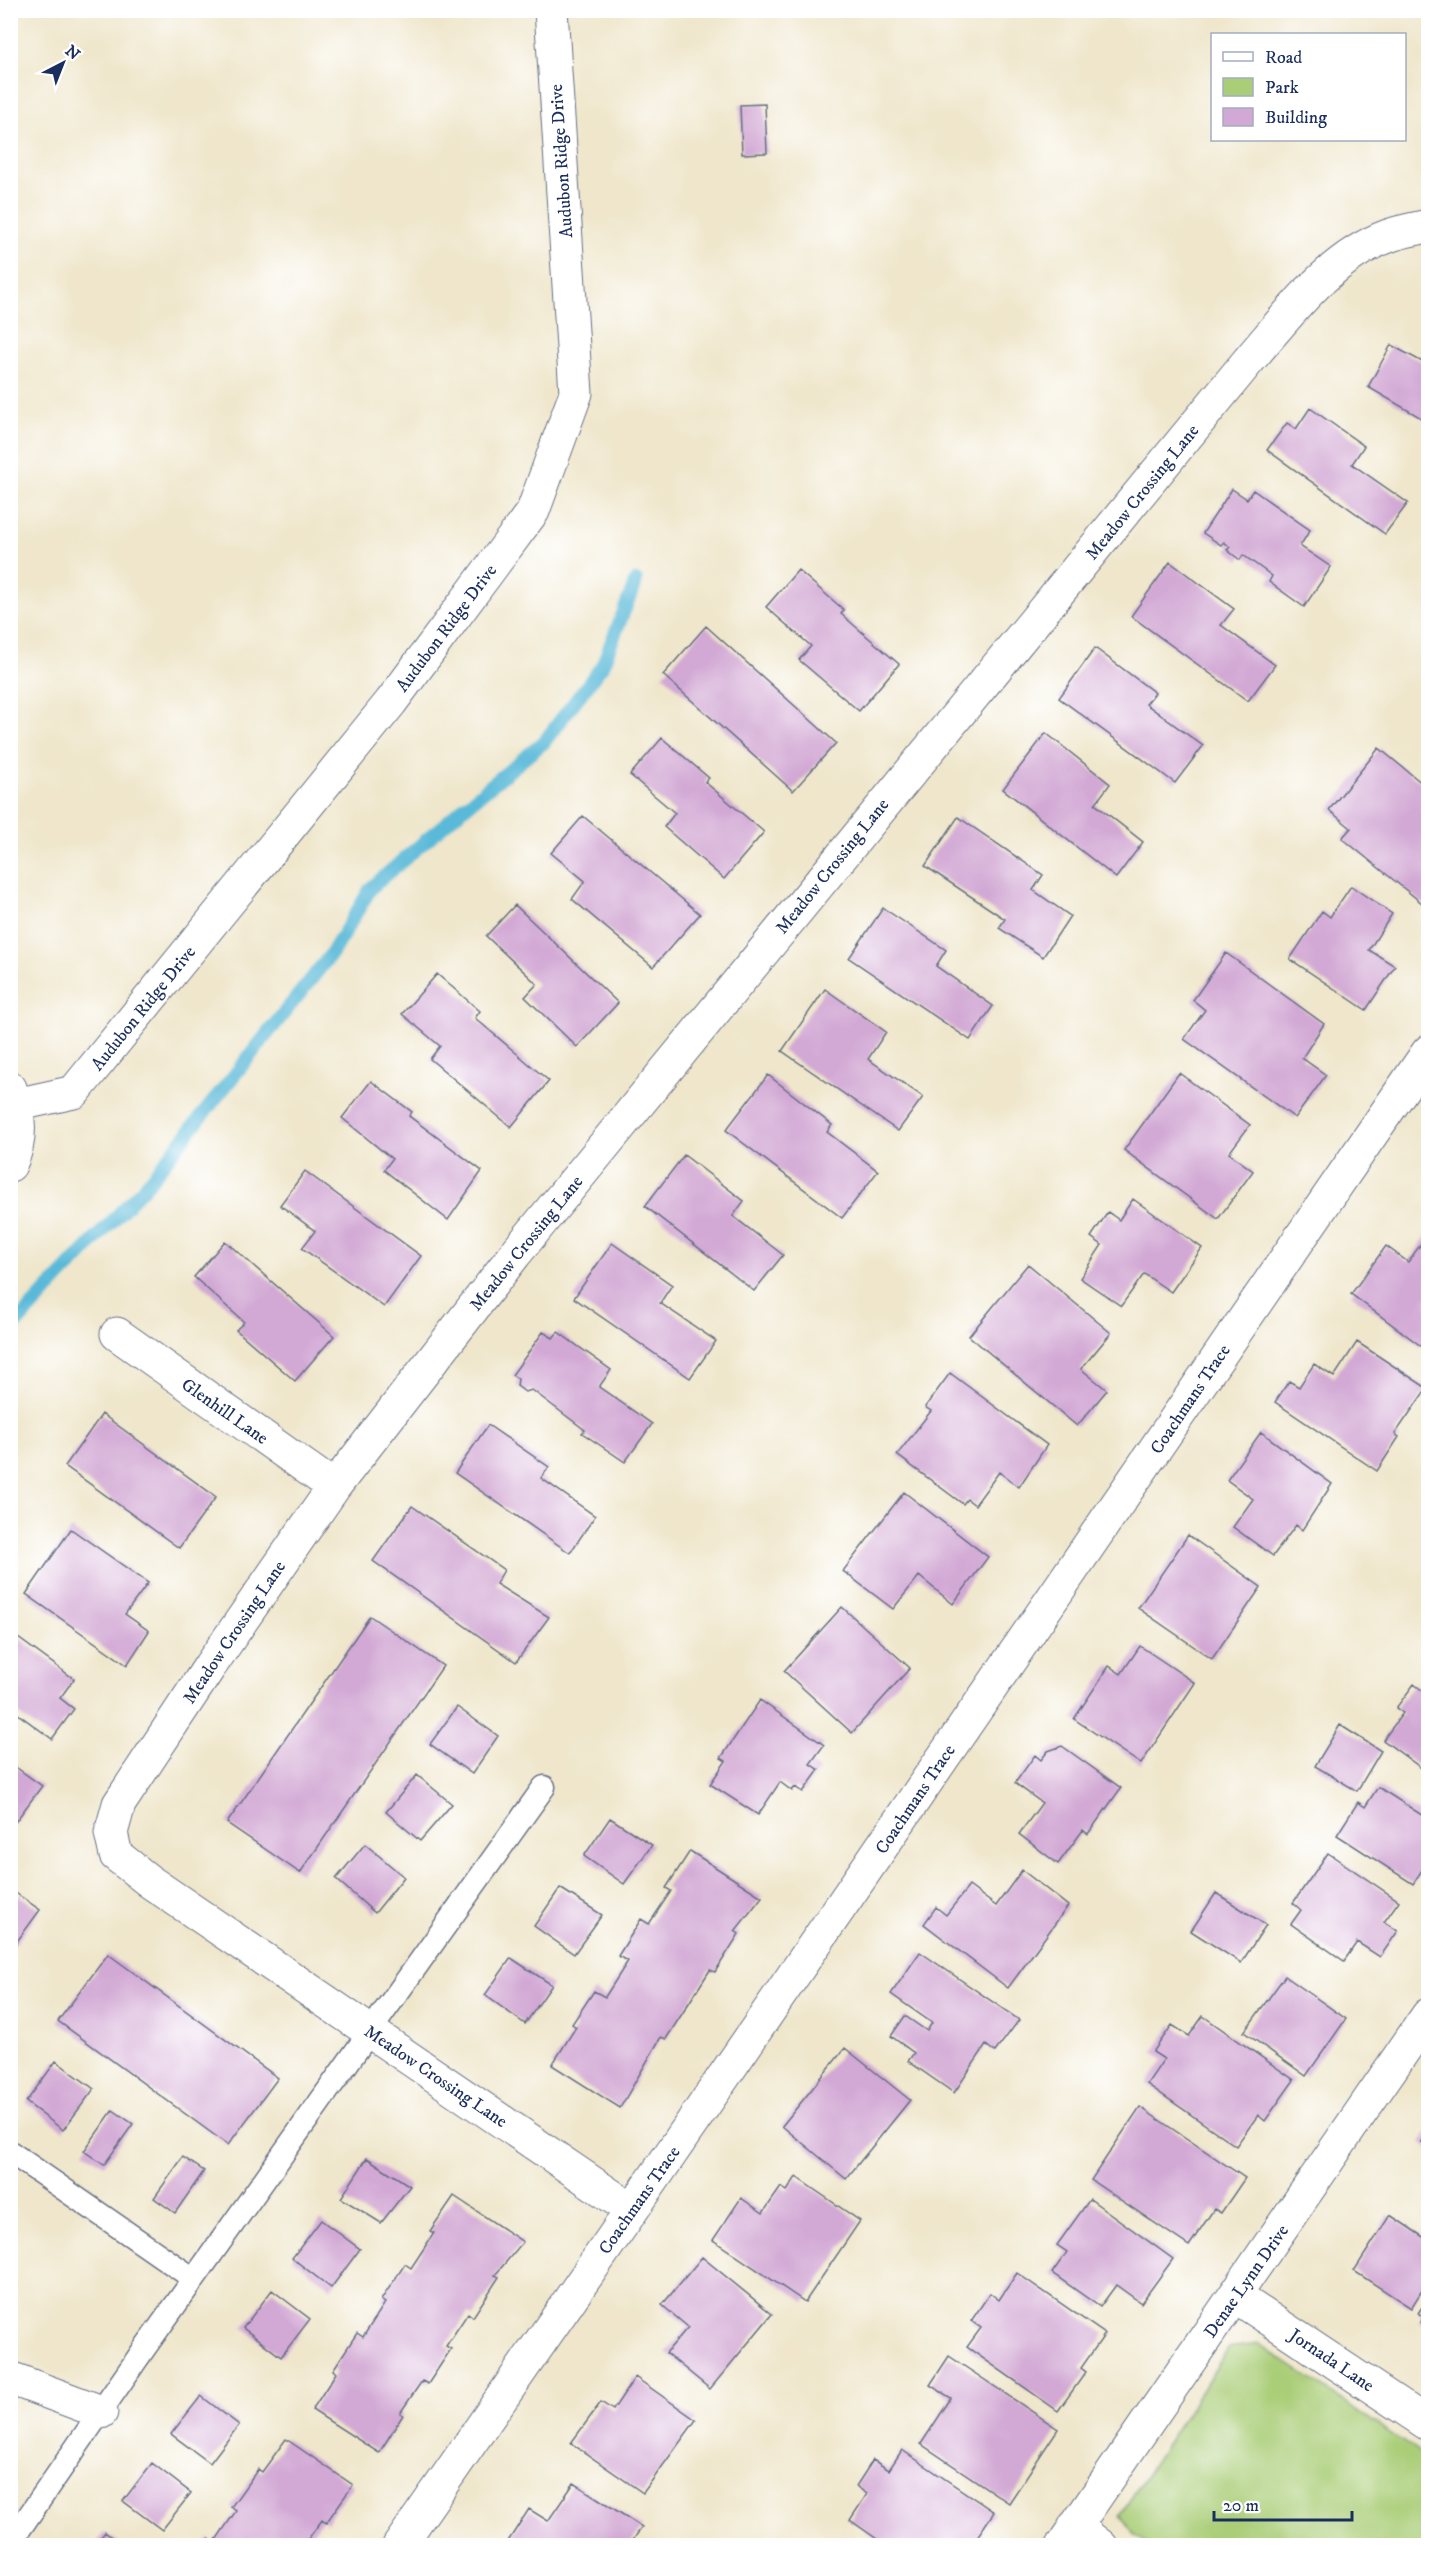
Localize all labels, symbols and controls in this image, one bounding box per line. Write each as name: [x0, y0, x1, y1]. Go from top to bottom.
north arrow: [33, 33, 93, 93]
legend: [1211, 33, 1406, 141]
text: N: [61, 41, 84, 64]
text: Road: [1265, 47, 1302, 69]
text: Park: [1265, 77, 1299, 99]
street label: Audubon Ridge Drive: [546, 83, 578, 239]
text: Building: [1265, 107, 1327, 129]
street label: Meadow Crossing Lane: [1081, 420, 1204, 565]
street label: Audubon Ridge Drive: [392, 560, 502, 697]
street label: Meadow Crossing Lane: [771, 794, 894, 939]
street label: Audubon Ridge Drive: [87, 942, 201, 1075]
street label: Meadow Crossing Lane: [465, 1171, 588, 1316]
street label: Coachmans Trace: [1146, 1341, 1236, 1459]
street label: Glenhill Lane: [177, 1374, 272, 1450]
street label: Meadow Crossing Lane: [179, 1557, 291, 1708]
street label: Coachmans Trace: [871, 1741, 961, 1859]
street label: Meadow Crossing Lane: [360, 2021, 511, 2133]
street label: Coachmans Trace: [594, 2142, 685, 2259]
street label: Denae Lynn Drive: [1200, 2221, 1294, 2342]
street label: Jornada Lane: [1283, 2323, 1378, 2397]
scale bar: [1214, 2484, 1352, 2522]
text: 20 m: [1223, 2495, 1259, 2517]

